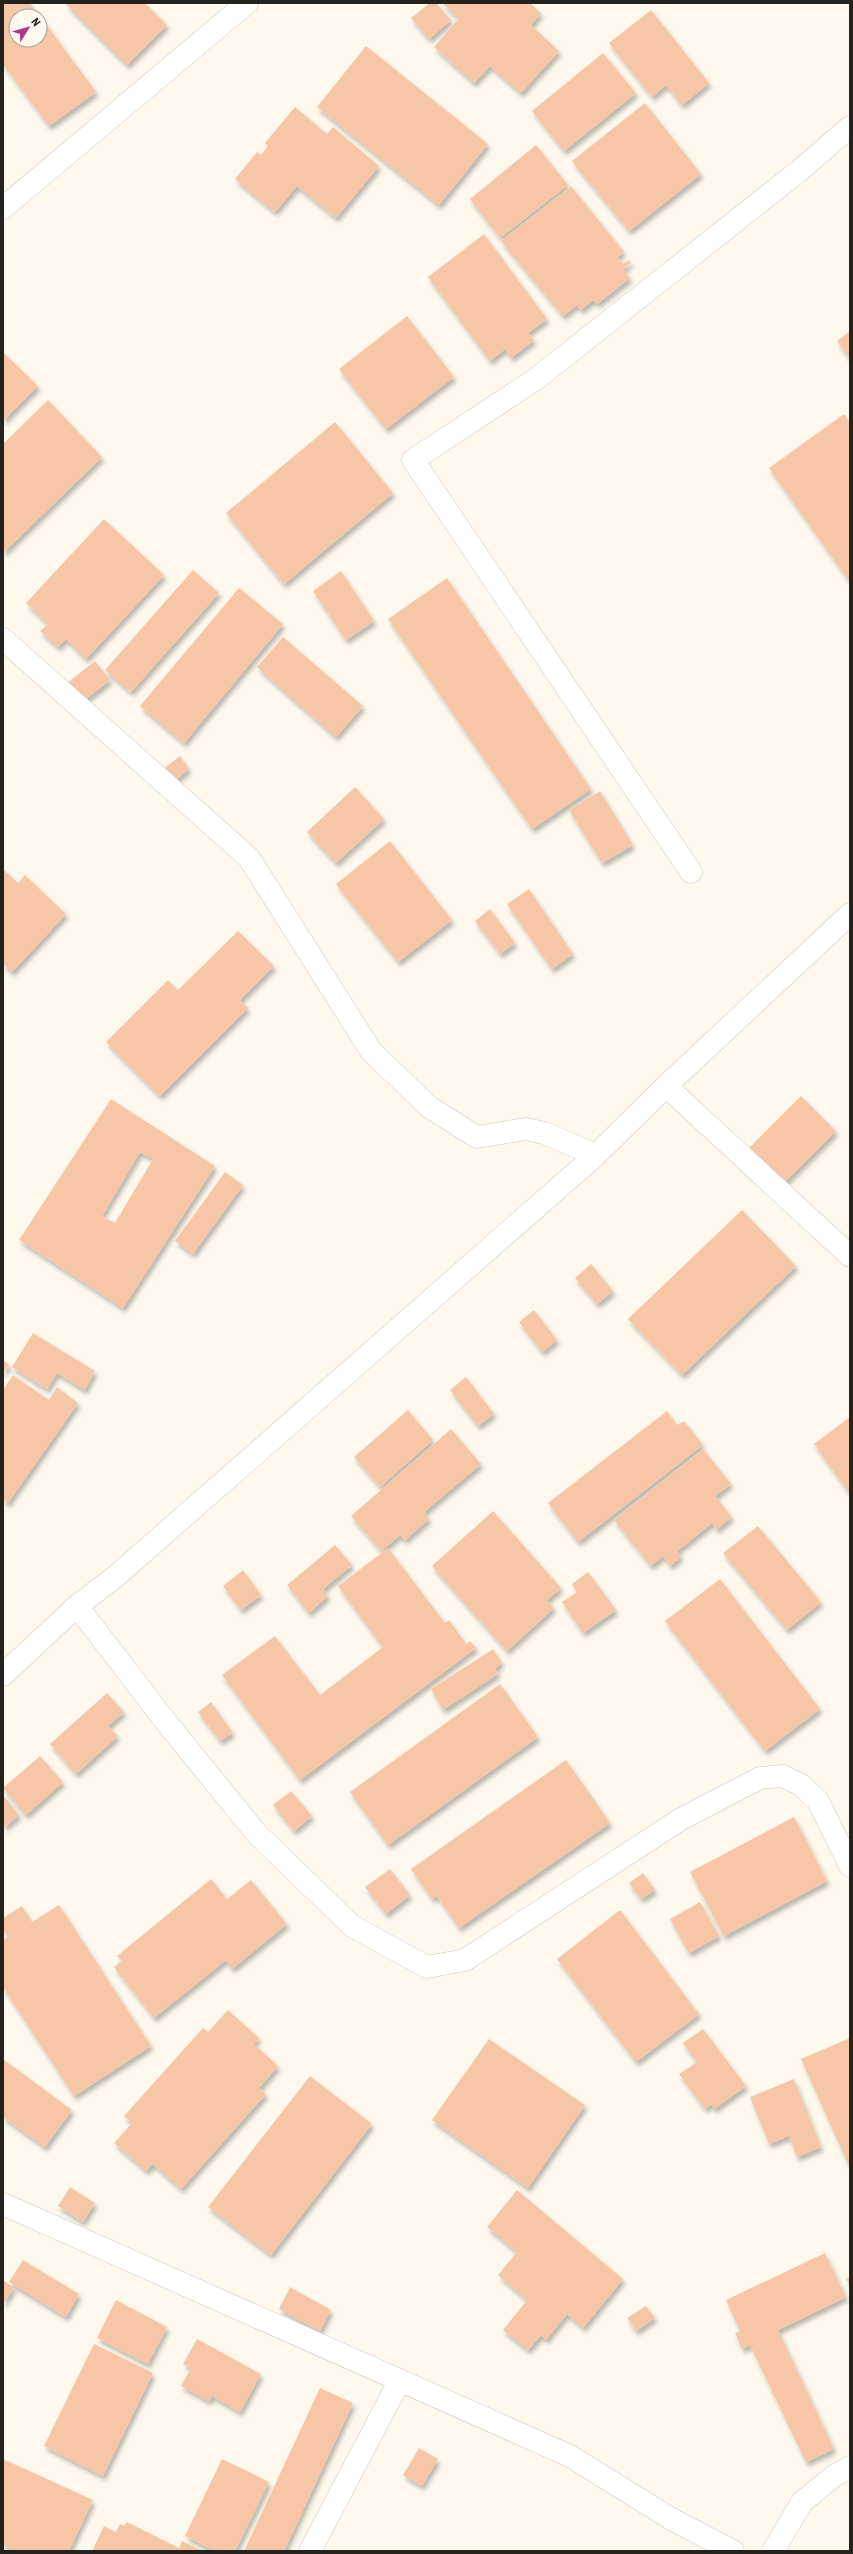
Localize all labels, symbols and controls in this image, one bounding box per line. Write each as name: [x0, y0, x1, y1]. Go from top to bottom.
north arrow: [8, 8, 48, 48]
text: N: [28, 16, 43, 29]

